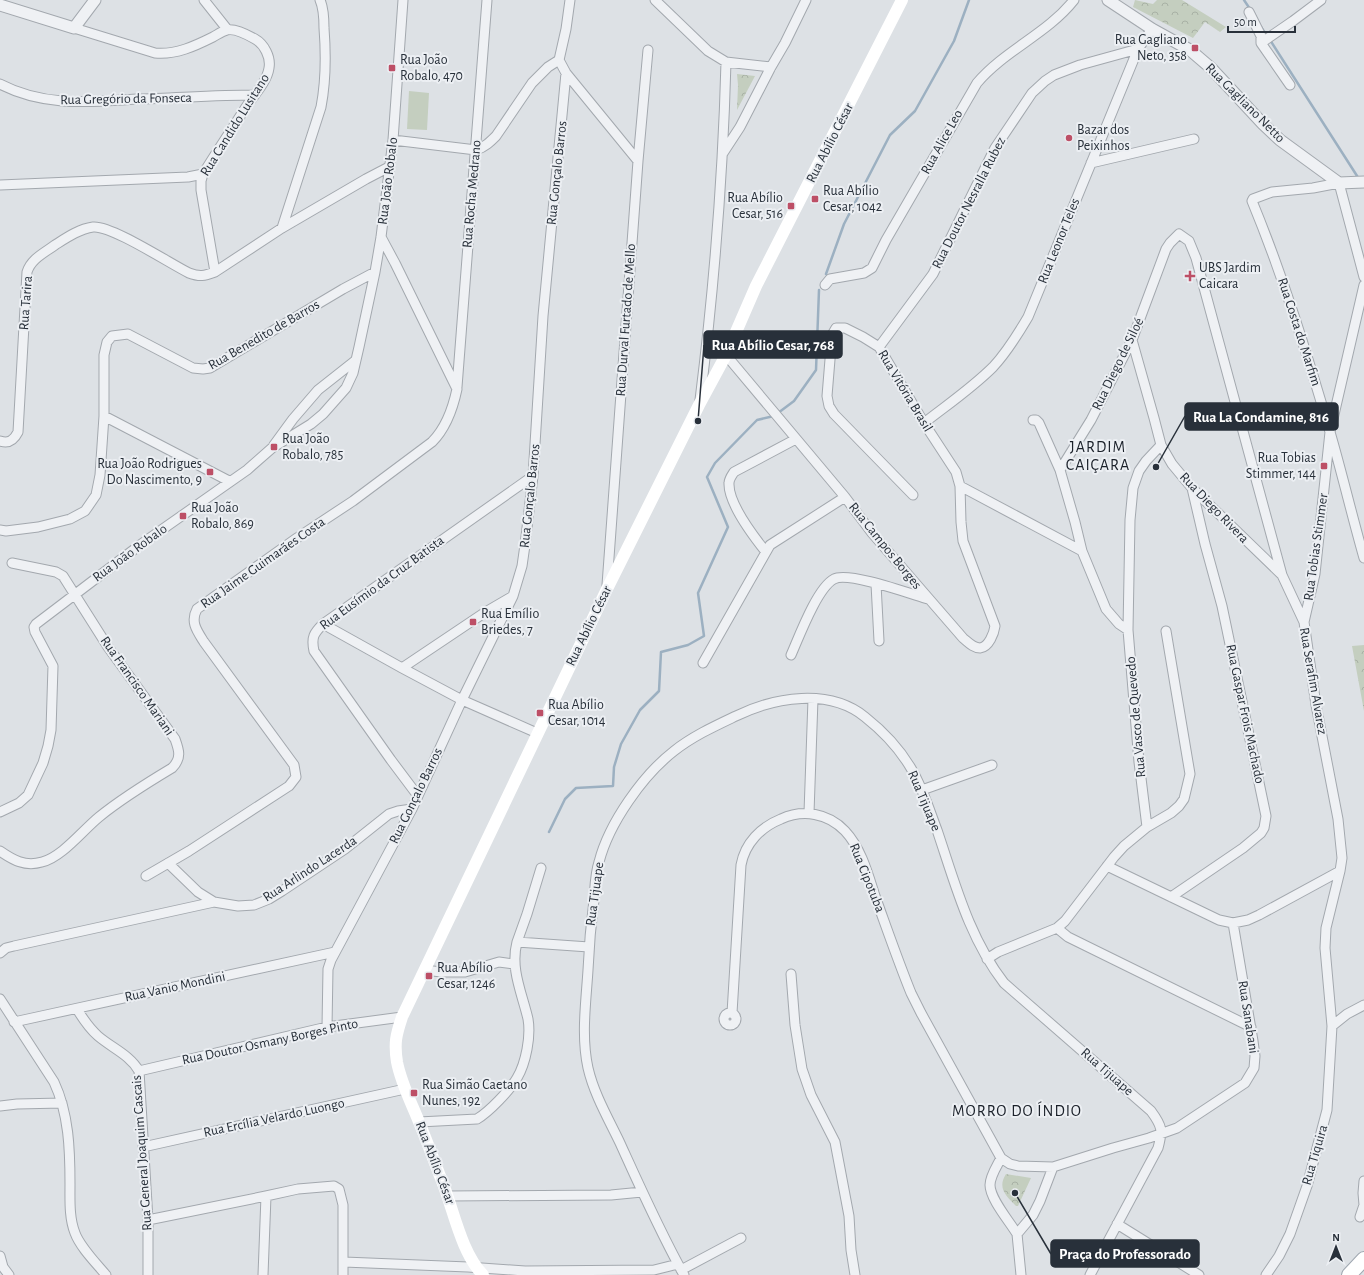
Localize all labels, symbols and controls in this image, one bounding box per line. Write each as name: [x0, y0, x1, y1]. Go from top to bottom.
scale bar: [1228, 8, 1295, 34]
text: 50 m: [1234, 16, 1257, 28]
place label: Rua Gagliano Neto, 358: [1115, 33, 1187, 63]
marker: Rua Gagliano Neto, 358: [1190, 43, 1200, 53]
place label: Rua João Robalo, 470: [400, 53, 463, 83]
street label: Rua Gagliano Netto: [1203, 61, 1287, 145]
marker: Rua João Robalo, 470: [387, 63, 397, 73]
street label: Rua Candido Lusitano: [198, 71, 272, 179]
street label: Rua Gregório da Fonseca: [60, 91, 193, 107]
street label: Rua Abílio César: [804, 100, 856, 185]
street label: Rua Alice Leo: [919, 107, 966, 177]
street label: Rua Gonçalo Barros: [545, 120, 569, 226]
place label: Bazar dos Peixinhos: [1077, 123, 1130, 153]
marker: Bazar dos Peixinhos: [1064, 133, 1074, 143]
street label: Rua Doutor Nesralla Rubez: [930, 135, 1008, 271]
street label: Rua João Robalo: [376, 136, 400, 226]
street label: Rua Rocha Medrano: [460, 139, 484, 249]
place label: Rua Abílio Cesar, 1042: [823, 184, 882, 214]
place label: Rua Abílio Cesar, 516: [727, 191, 783, 221]
marker: Rua Abílio Cesar, 1042: [810, 194, 820, 204]
street label: Rua Leonor Teles: [1036, 196, 1082, 286]
marker: Rua Abílio Cesar, 516: [786, 201, 796, 211]
street label: Rua Durval Furtado de Mello: [614, 243, 638, 397]
place label: UBS Jardim Caicara: [1199, 261, 1261, 291]
marker: UBS Jardim Caicara: [1184, 270, 1196, 282]
street label: Rua Tarira: [17, 275, 35, 331]
street label: Rua Costa do Marfim: [1275, 276, 1323, 388]
street label: Rua Benedito de Barros: [206, 297, 322, 373]
street label: Rua Diego de Siloé: [1090, 316, 1146, 412]
callout: Rua Abílio Cesar, 768: [704, 331, 842, 358]
text: Rua Abílio Cesar, 768: [712, 338, 834, 353]
street label: Rua Vitória Brasil: [875, 348, 935, 434]
callout: Rua La Condamine, 816: [1185, 403, 1338, 430]
text: Rua La Condamine, 816: [1193, 410, 1329, 425]
place label: Rua João Robalo, 785: [282, 432, 343, 462]
district label: JARDIM CAIÇARA: [1066, 439, 1130, 473]
marker: Rua João Robalo, 785: [269, 442, 279, 452]
street label: Rua Gonçalo Barros: [518, 443, 542, 549]
place label: Rua Tobias Stimmer, 144: [1246, 451, 1316, 481]
place label: Rua João Rodrigues Do Nascimento, 9: [97, 457, 202, 487]
marker: Rua Tobias Stimmer, 144: [1319, 461, 1329, 471]
marker: Rua João Rodrigues Do Nascimento, 9: [205, 467, 215, 477]
street label: Rua Diego Rivera: [1177, 470, 1251, 546]
street label: Rua Tobias Stimmer: [1302, 492, 1331, 602]
street label: Rua Campos Borges: [846, 500, 924, 592]
place label: Rua João Robalo, 869: [191, 501, 254, 531]
marker: Rua João Robalo, 869: [178, 511, 188, 521]
street label: Rua Jaime Guimarães Costa: [198, 514, 328, 611]
street label: Rua João Robalo: [90, 521, 170, 585]
street label: Rua Eusímio da Cruz Batista: [317, 533, 447, 633]
street label: Rua Abílio César: [564, 583, 615, 668]
place label: Rua Emílio Briedes, 7: [481, 607, 539, 637]
marker: Rua Emílio Briedes, 7: [468, 617, 478, 627]
street label: Rua Serafim Alvarez: [1297, 626, 1329, 736]
street label: Rua Francisco Mariani: [98, 634, 176, 738]
street label: Rua Gaspar Frois Machado: [1223, 643, 1267, 785]
street label: Rua Vasco de Quevedo: [1124, 656, 1148, 778]
place label: Rua Abílio Cesar, 1014: [548, 698, 606, 728]
marker: Rua Abílio Cesar, 1014: [535, 708, 545, 718]
street label: Rua Gonçalo Barros: [387, 746, 445, 846]
street label: Rua Tijuape: [905, 769, 943, 833]
street label: Rua Arlindo Lacerda: [261, 833, 360, 904]
street label: Rua Cipotuba: [847, 841, 887, 915]
street label: Rua Tijuape: [584, 861, 606, 927]
place label: Rua Abílio Cesar, 1246: [437, 961, 495, 991]
street label: Rua Vanio Mondini: [123, 969, 227, 1005]
marker: Rua Abílio Cesar, 1246: [424, 971, 434, 981]
street label: Rua Sanabani: [1235, 979, 1261, 1055]
street label: Rua Doutor Osmany Borges Pinto: [181, 1016, 359, 1068]
street label: Rua Tijuape: [1078, 1046, 1136, 1098]
street label: Rua General Joaquim Cascais: [130, 1075, 154, 1231]
place label: Rua Simão Caetano Nunes, 192: [422, 1078, 527, 1108]
marker: Rua Simão Caetano Nunes, 192: [409, 1088, 419, 1098]
street label: Rua Ercília Velardo Luongo: [202, 1096, 346, 1140]
district label: MORRO DO ÍNDIO: [952, 1101, 1082, 1119]
street label: Rua Abílio César: [413, 1120, 457, 1207]
street label: Rua Tiquira: [1300, 1123, 1330, 1187]
north arrow: [1316, 1227, 1356, 1267]
text: N: [1332, 1232, 1340, 1243]
callout: Praça do Professorado: [1051, 1240, 1199, 1267]
text: Praça do Professorado: [1059, 1247, 1191, 1262]

